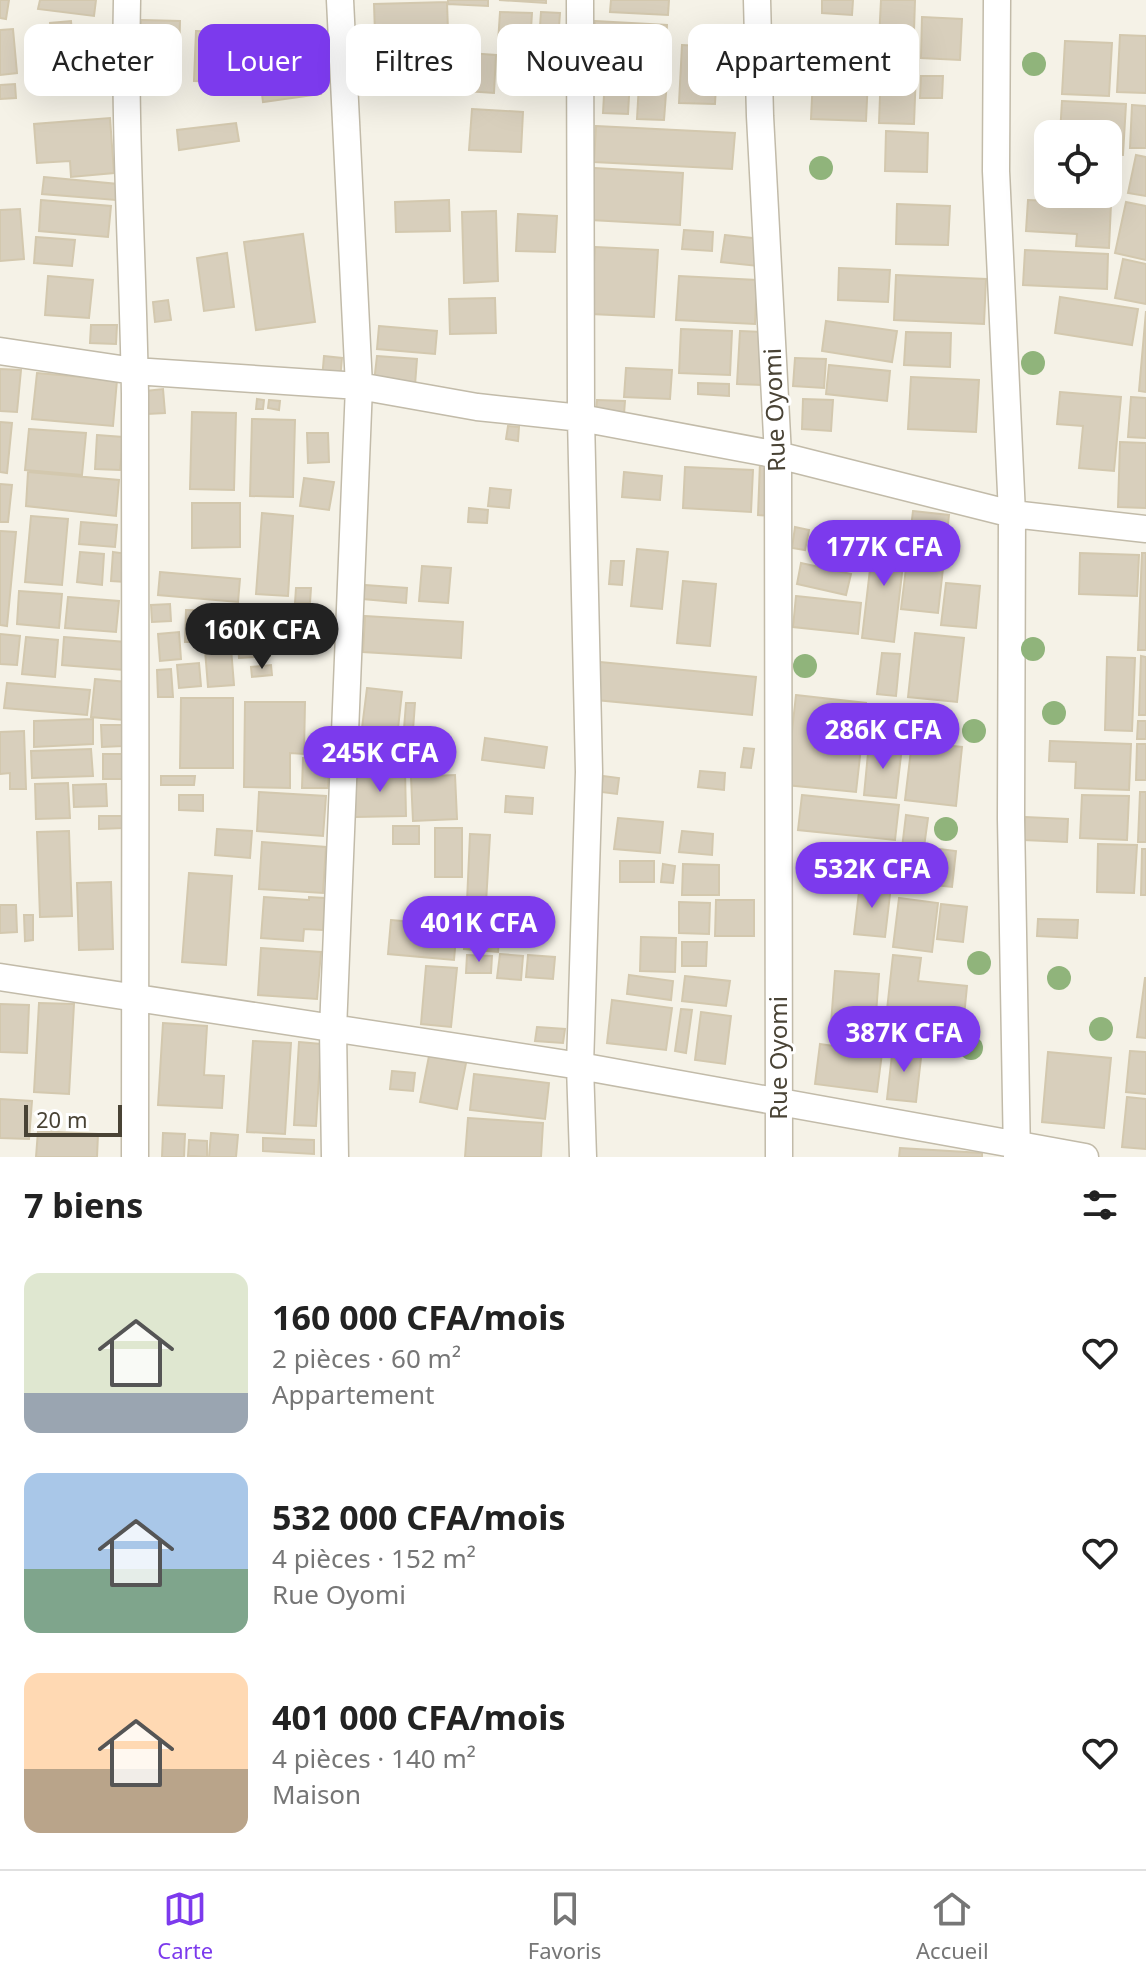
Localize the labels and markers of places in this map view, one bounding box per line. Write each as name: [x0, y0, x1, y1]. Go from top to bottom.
pin: 177K CFA: [801, 520, 967, 588]
pin: 160K CFA: [179, 603, 345, 671]
pin: 286K CFA: [800, 703, 966, 771]
pin: 245K CFA: [297, 726, 463, 794]
pin: 532K CFA: [789, 842, 955, 910]
pin: 401K CFA: [396, 896, 562, 964]
pin: 387K CFA: [821, 1006, 987, 1074]

